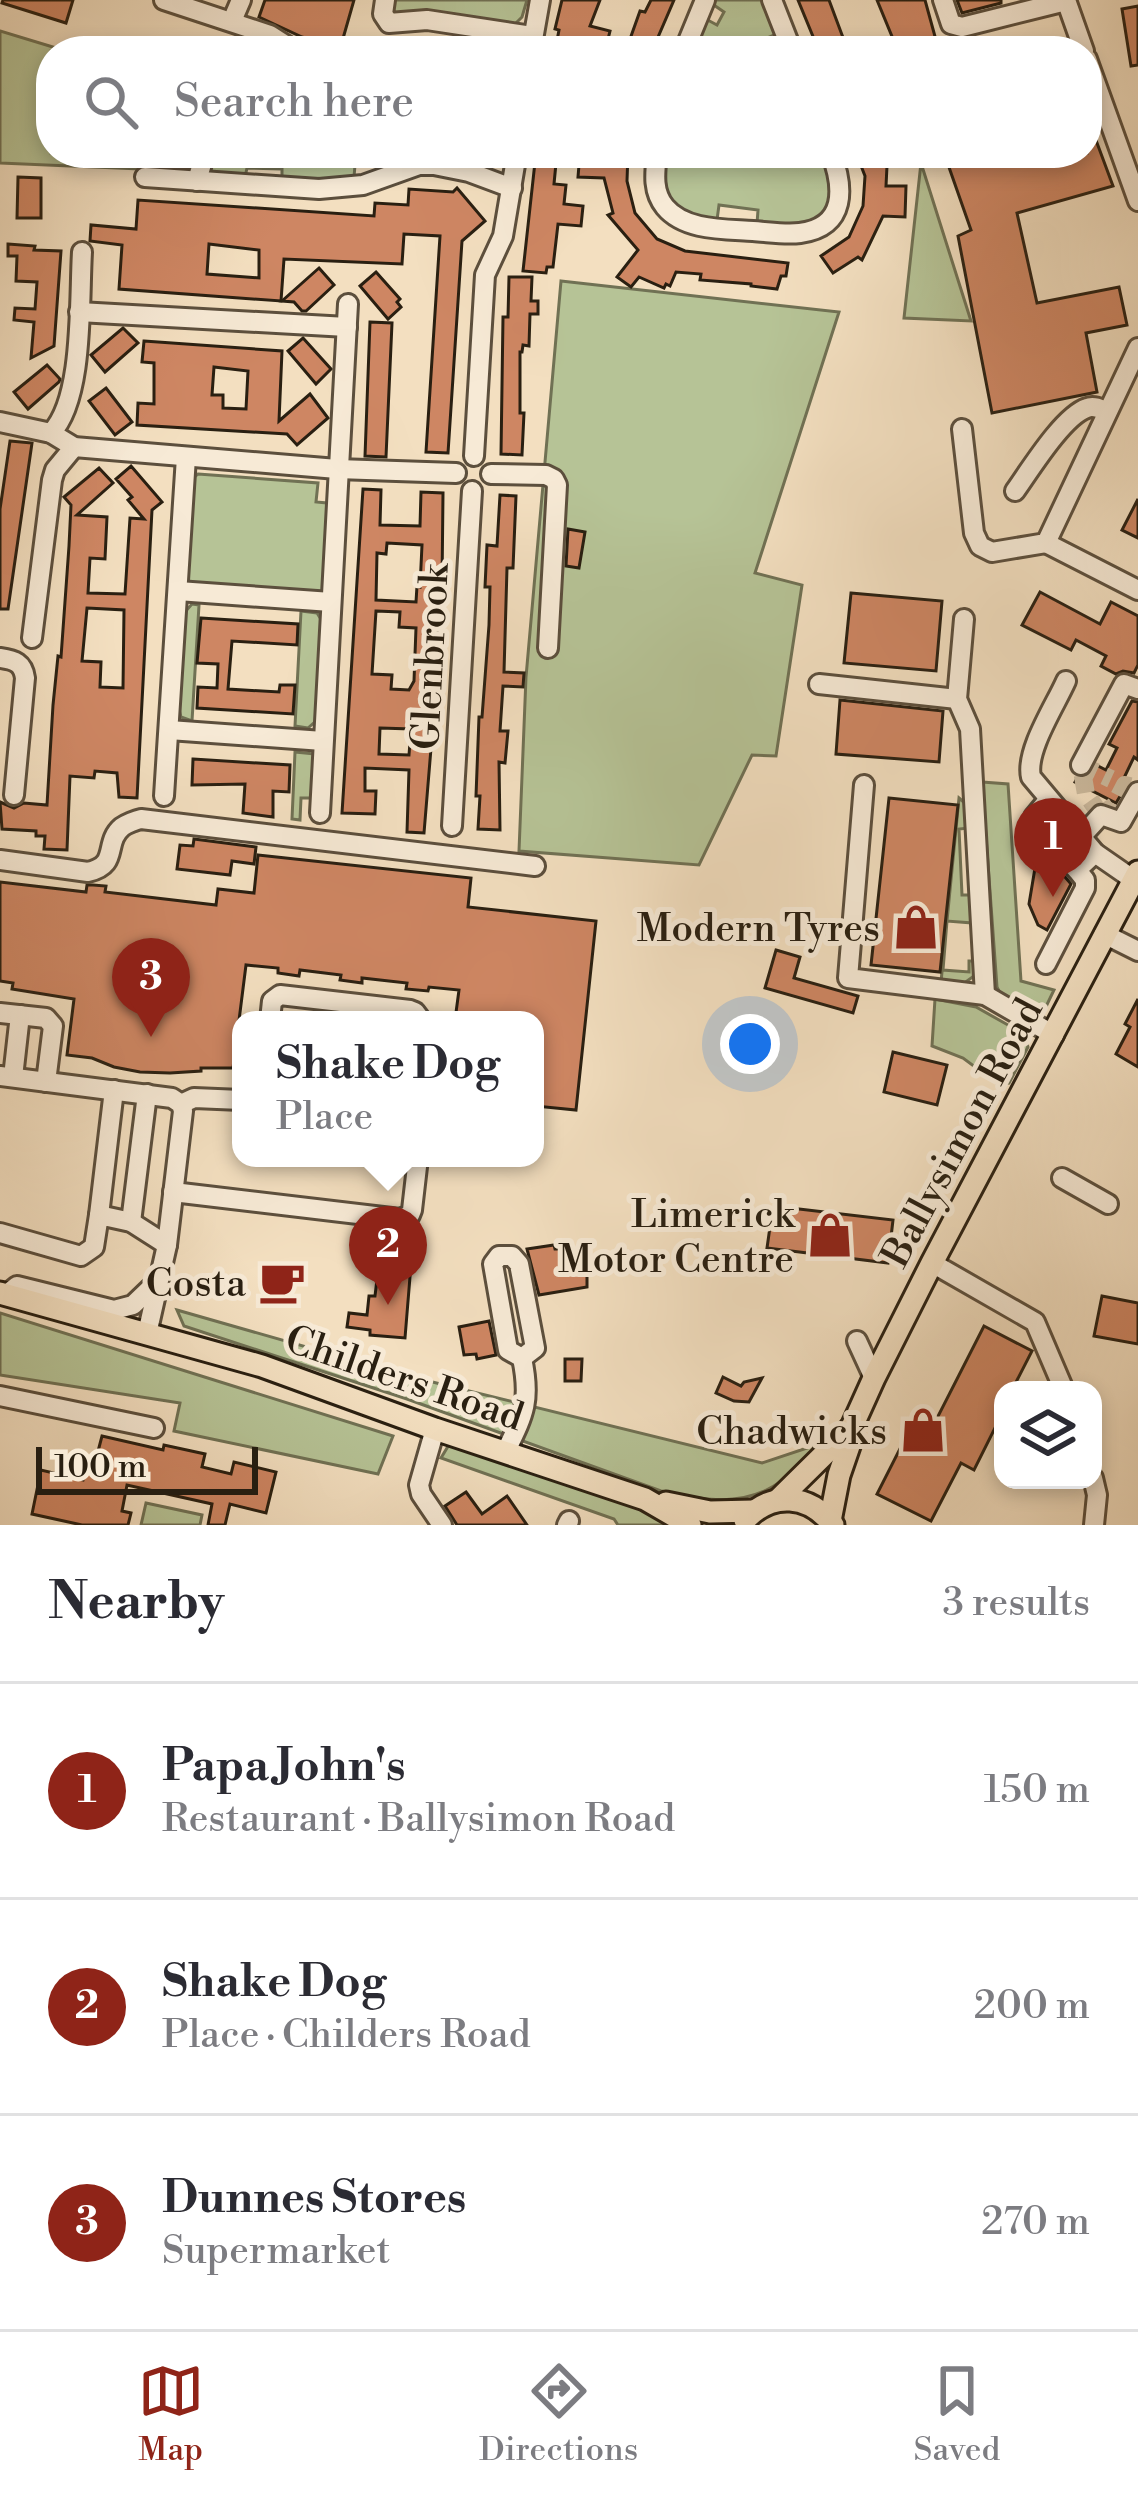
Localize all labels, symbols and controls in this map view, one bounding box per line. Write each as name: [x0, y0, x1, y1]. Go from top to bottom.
search box: [36, 36, 1102, 168]
icon: search: [78, 69, 144, 135]
text: Search here: [174, 74, 414, 131]
street label: Glenbrook: [402, 561, 461, 751]
pin: 1: [1014, 798, 1092, 897]
shop icon: Modern Tyres: [891, 902, 941, 952]
place label: Modern Tyres: [637, 905, 880, 954]
pin: 3: [112, 938, 190, 1037]
street label: Ballysimon Road: [871, 991, 1055, 1277]
popup: [232, 1011, 544, 1167]
your location: [720, 1014, 780, 1074]
text: Shake Dog: [276, 1036, 500, 1093]
text: Place: [276, 1093, 373, 1142]
place label: Limerick Motor Centre: [558, 1191, 796, 1285]
pin: 2: [349, 1206, 427, 1305]
shop icon: Limerick Motor Centre: [805, 1210, 855, 1260]
cafe icon: Costa: [257, 1257, 307, 1307]
place label: Costa: [146, 1260, 246, 1309]
street label: Childers Road: [279, 1316, 530, 1443]
map controls: [994, 1381, 1102, 1489]
button: layers: [994, 1381, 1102, 1489]
shop icon: Chadwicks: [898, 1405, 948, 1455]
place label: Chadwicks: [696, 1408, 887, 1457]
scale bar: [36, 1441, 258, 1494]
text: 100 m: [54, 1447, 147, 1488]
text: Nearby: [48, 1571, 224, 1635]
text: 3 results: [942, 1579, 1090, 1628]
text: Papa John's: [162, 1738, 406, 1795]
text: 1: [78, 1766, 96, 1815]
text: 150 m: [984, 1766, 1090, 1815]
text: Restaurant · Ballysimon Road: [162, 1795, 675, 1844]
text: Shake Dog: [162, 1954, 386, 2011]
text: 2: [75, 1982, 99, 2031]
text: 200 m: [974, 1982, 1090, 2031]
text: Place · Childers Road: [162, 2011, 531, 2060]
text: Dunnes Stores: [162, 2170, 466, 2227]
text: 3: [75, 2198, 99, 2247]
text: 270 m: [981, 2198, 1090, 2247]
text: Supermarket: [162, 2227, 390, 2276]
tab: Map: [138, 2358, 204, 2471]
tab: Directions: [479, 2358, 638, 2471]
tab: Saved: [914, 2358, 1000, 2471]

